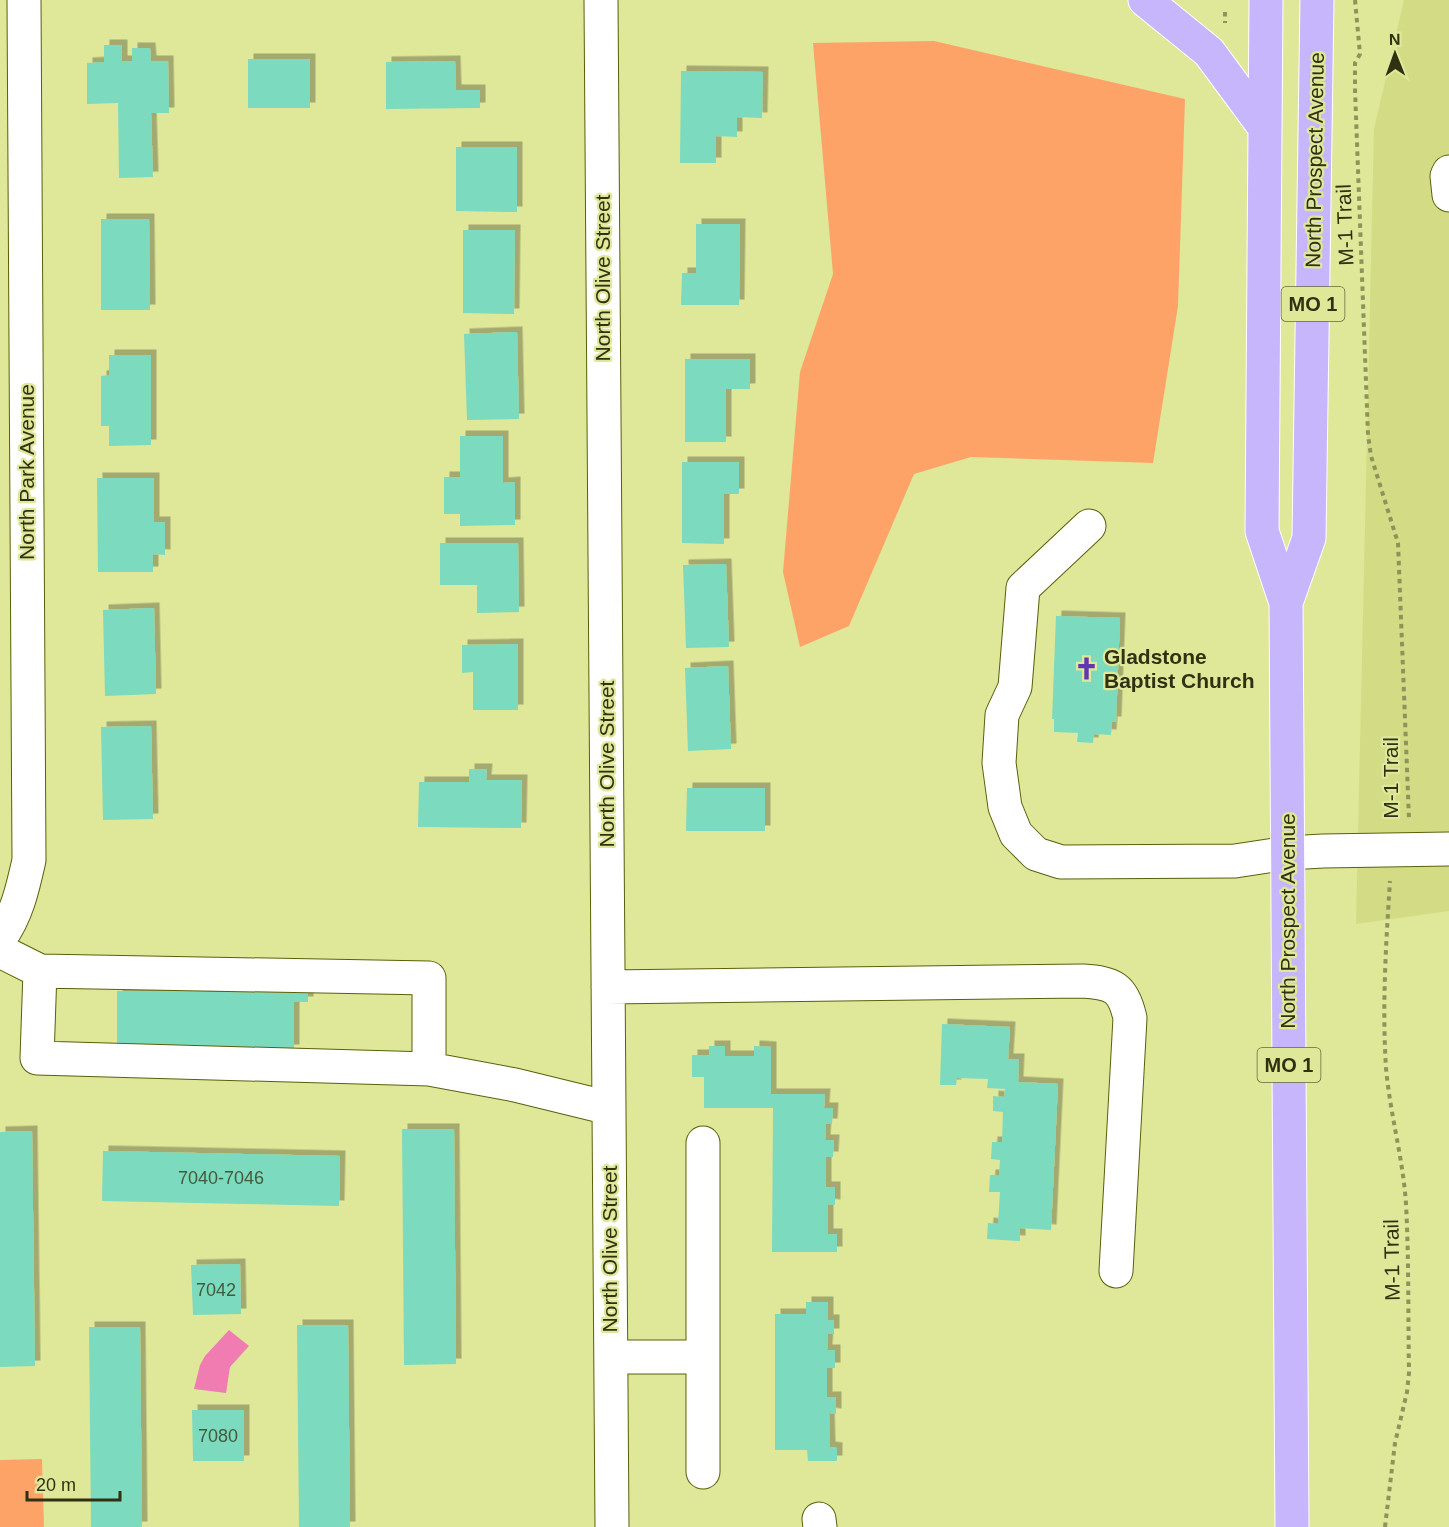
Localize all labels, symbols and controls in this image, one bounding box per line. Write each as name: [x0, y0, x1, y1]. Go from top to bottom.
north arrow: [1365, 24, 1425, 84]
text: N: [1389, 31, 1401, 48]
street label: North Prospect Avenue: [1301, 52, 1328, 268]
street label: M-1 Trail: [1332, 184, 1357, 266]
street label: North Olive Street: [591, 194, 614, 361]
road number: MO 1: [1282, 287, 1344, 321]
street label: North Park Avenue: [15, 384, 38, 560]
place label: Gladstone Baptist Church: [1104, 645, 1255, 692]
church icon: Gladstone Baptist Church: [1073, 656, 1099, 682]
street label: North Olive Street: [595, 680, 618, 847]
street label: M-1 Trail: [1379, 737, 1402, 819]
street label: North Prospect Avenue: [1276, 813, 1299, 1029]
road number: MO 1: [1258, 1048, 1320, 1082]
street label: North Olive Street: [598, 1165, 621, 1332]
house number: 7040-7046: [178, 1168, 264, 1188]
street label: M-1 Trail: [1379, 1219, 1404, 1301]
house number: 7042: [196, 1280, 236, 1300]
house number: 7080: [198, 1426, 238, 1446]
scale bar: [27, 1464, 120, 1502]
text: 20 m: [36, 1475, 76, 1495]

